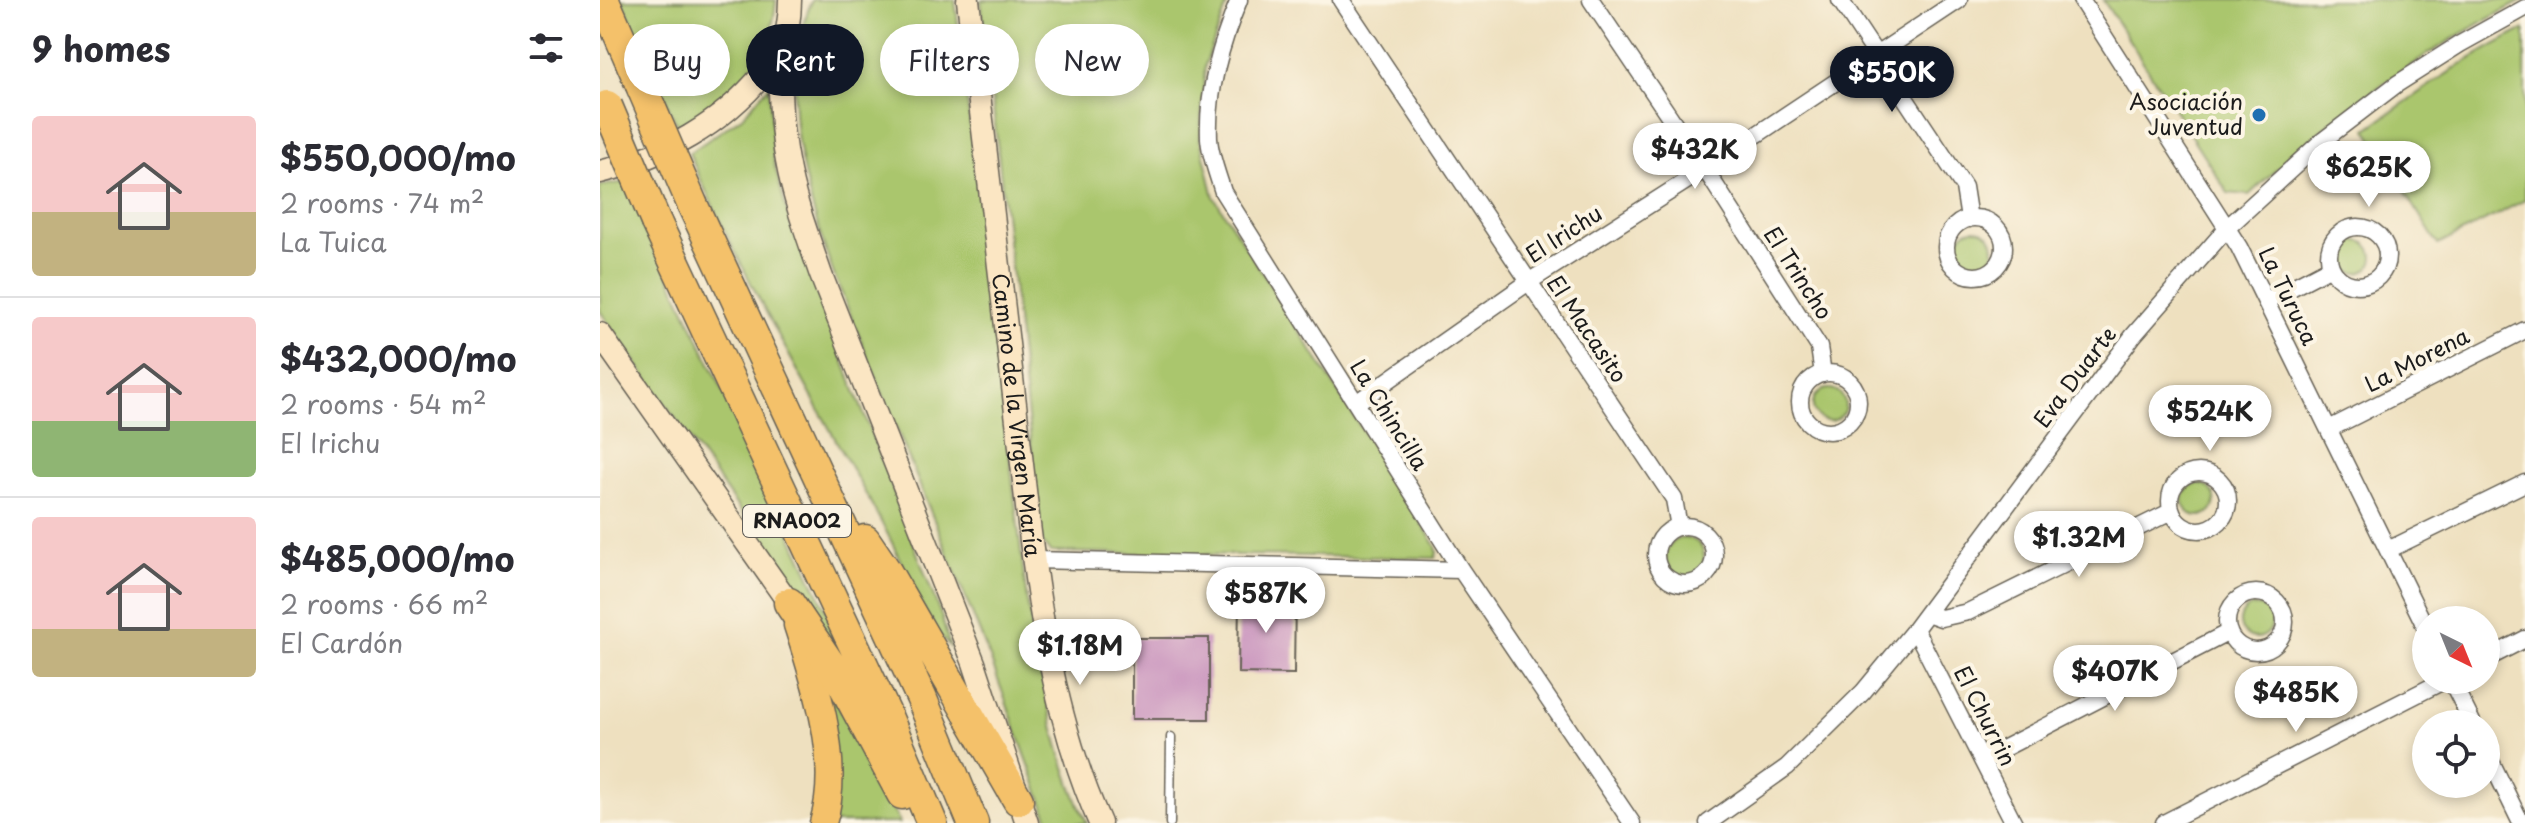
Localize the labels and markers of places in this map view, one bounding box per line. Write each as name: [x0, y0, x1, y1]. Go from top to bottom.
pin: $550K: [1836, 46, 1948, 114]
place label: Asociación Juventud: [2129, 84, 2243, 142]
marker: Asociación Juventud: [2250, 106, 2268, 124]
pin: $432K: [1639, 123, 1751, 191]
pin: $625K: [2313, 141, 2425, 209]
pin: $524K: [2154, 385, 2266, 453]
pin: $1.32M: [2014, 511, 2144, 579]
pin: $587K: [1210, 567, 1322, 635]
pin: $1.18M: [1015, 619, 1145, 687]
pin: $407K: [2059, 645, 2171, 713]
pin: $485K: [2240, 666, 2352, 734]

